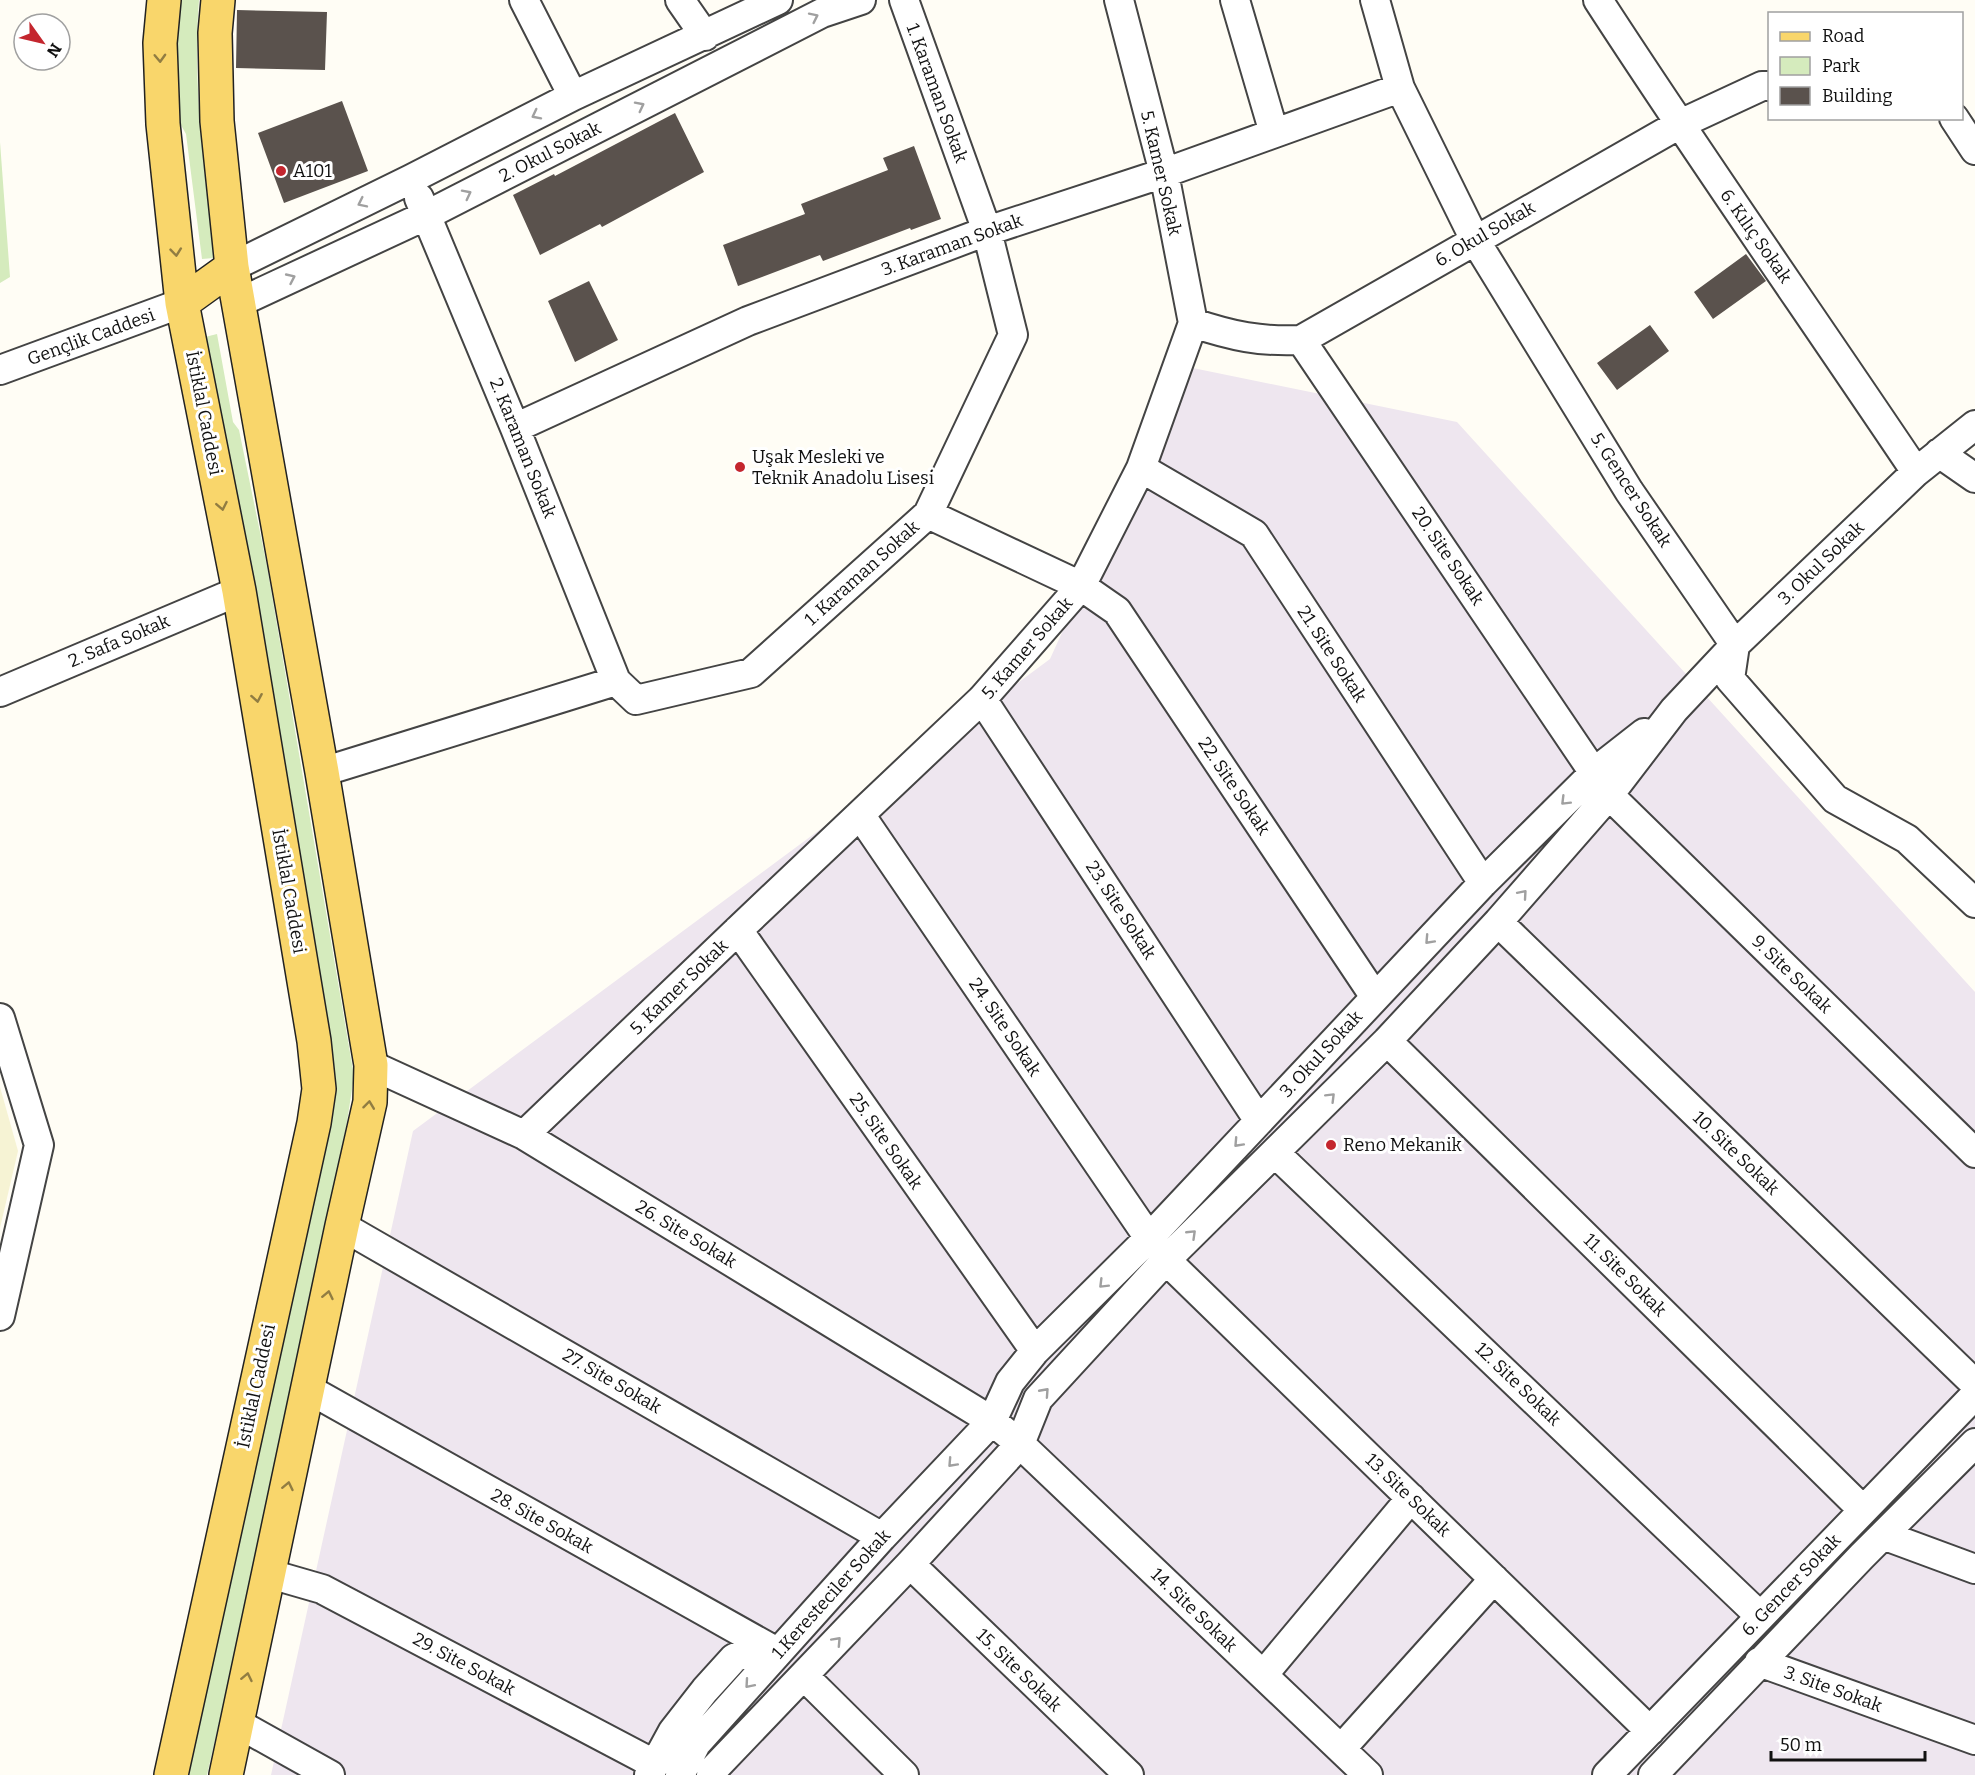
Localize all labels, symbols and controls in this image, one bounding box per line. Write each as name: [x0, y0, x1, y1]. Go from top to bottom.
north arrow: [12, 12, 72, 72]
legend: [1768, 12, 1963, 120]
one-way arrow: [808, 13, 818, 24]
street label: 1. Karaman Sokak: [902, 20, 973, 166]
text: Road: [1822, 25, 1865, 47]
text: N: [43, 40, 65, 61]
one-way arrow: [154, 54, 167, 63]
text: Park: [1822, 55, 1861, 77]
text: Building: [1822, 85, 1893, 107]
one-way arrow: [634, 102, 645, 113]
one-way arrow: [531, 108, 542, 120]
street label: 5. Kamer Sokak: [1136, 108, 1186, 238]
street label: 2. Okul Sokak: [496, 117, 605, 187]
place label: A101: [293, 160, 333, 182]
marker: A101: [274, 164, 288, 178]
street label: 6. Kılıç Sokak: [1715, 185, 1797, 288]
one-way arrow: [460, 190, 471, 202]
one-way arrow: [357, 196, 368, 208]
street label: 6. Okul Sokak: [1431, 196, 1540, 271]
street label: 3. Karaman Sokak: [878, 209, 1026, 281]
one-way arrow: [170, 248, 182, 257]
one-way arrow: [284, 274, 295, 286]
street label: Gençlik Caddesi: [24, 304, 158, 370]
street label: İstiklal Caddesi: [181, 349, 227, 477]
street label: 2. Karaman Sokak: [485, 375, 561, 522]
street label: 5. Gencer Sokak: [1586, 429, 1677, 552]
place label: Uşak Mesleki ve Teknik Anadolu Lisesi: [752, 446, 934, 489]
marker: Uşak Mesleki ve Teknik Anadolu Lisesi: [733, 460, 747, 474]
one-way arrow: [215, 501, 228, 511]
street label: 20. Site Sokak: [1407, 503, 1489, 610]
street label: 1. Karaman Sokak: [800, 515, 924, 630]
street label: 3. Okul Sokak: [1774, 516, 1869, 609]
street label: 5. Kamer Sokak: [977, 592, 1078, 703]
street label: 21. Site Sokak: [1293, 602, 1372, 707]
street label: 2. Safa Sokak: [65, 610, 174, 672]
one-way arrow: [250, 694, 262, 703]
street label: 22. Site Sokak: [1193, 733, 1275, 840]
one-way arrow: [1562, 794, 1573, 805]
street label: İstiklal Caddesi: [267, 827, 311, 955]
street label: 23. Site Sokak: [1081, 857, 1161, 964]
one-way arrow: [1515, 890, 1526, 901]
street label: 9. Site Sokak: [1747, 930, 1837, 1018]
street label: 5. Kamer Sokak: [625, 934, 733, 1039]
one-way arrow: [1425, 934, 1436, 944]
street label: 24. Site Sokak: [964, 974, 1046, 1081]
street label: 3. Okul Sokak: [1275, 1005, 1367, 1102]
street label: 25. Site Sokak: [845, 1089, 928, 1194]
one-way arrow: [1323, 1093, 1334, 1104]
one-way arrow: [362, 1100, 374, 1109]
street label: 10. Site Sokak: [1688, 1106, 1784, 1200]
place label: Reno Mekanik: [1343, 1134, 1463, 1156]
one-way arrow: [1234, 1136, 1245, 1147]
marker: Reno Mekanik: [1324, 1138, 1338, 1152]
street label: 26. Site Sokak: [632, 1195, 741, 1273]
street label: 11. Site Sokak: [1579, 1229, 1672, 1322]
one-way arrow: [1186, 1230, 1196, 1241]
one-way arrow: [1099, 1277, 1109, 1288]
one-way arrow: [320, 1291, 333, 1301]
street label: İstiklal Caddesi: [232, 1322, 280, 1450]
street label: 12. Site Sokak: [1471, 1338, 1566, 1431]
street label: 27. Site Sokak: [559, 1344, 666, 1419]
one-way arrow: [1038, 1388, 1049, 1398]
street label: 13. Site Sokak: [1361, 1449, 1456, 1542]
one-way arrow: [948, 1456, 959, 1467]
one-way arrow: [281, 1481, 294, 1491]
street label: 28. Site Sokak: [487, 1484, 598, 1558]
street label: 1.Keresteciler Sokak: [767, 1524, 895, 1663]
street label: 6. Gencer Sokak: [1737, 1529, 1846, 1641]
street label: 14. Site Sokak: [1146, 1563, 1242, 1657]
street label: 15. Site Sokak: [972, 1624, 1067, 1717]
street label: 29. Site Sokak: [409, 1628, 520, 1701]
one-way arrow: [830, 1637, 841, 1648]
street label: 3. Site Sokak: [1781, 1661, 1886, 1717]
one-way arrow: [240, 1672, 253, 1682]
one-way arrow: [745, 1677, 756, 1688]
scale bar: [1771, 1724, 1926, 1762]
text: 50 m: [1780, 1734, 1822, 1756]

